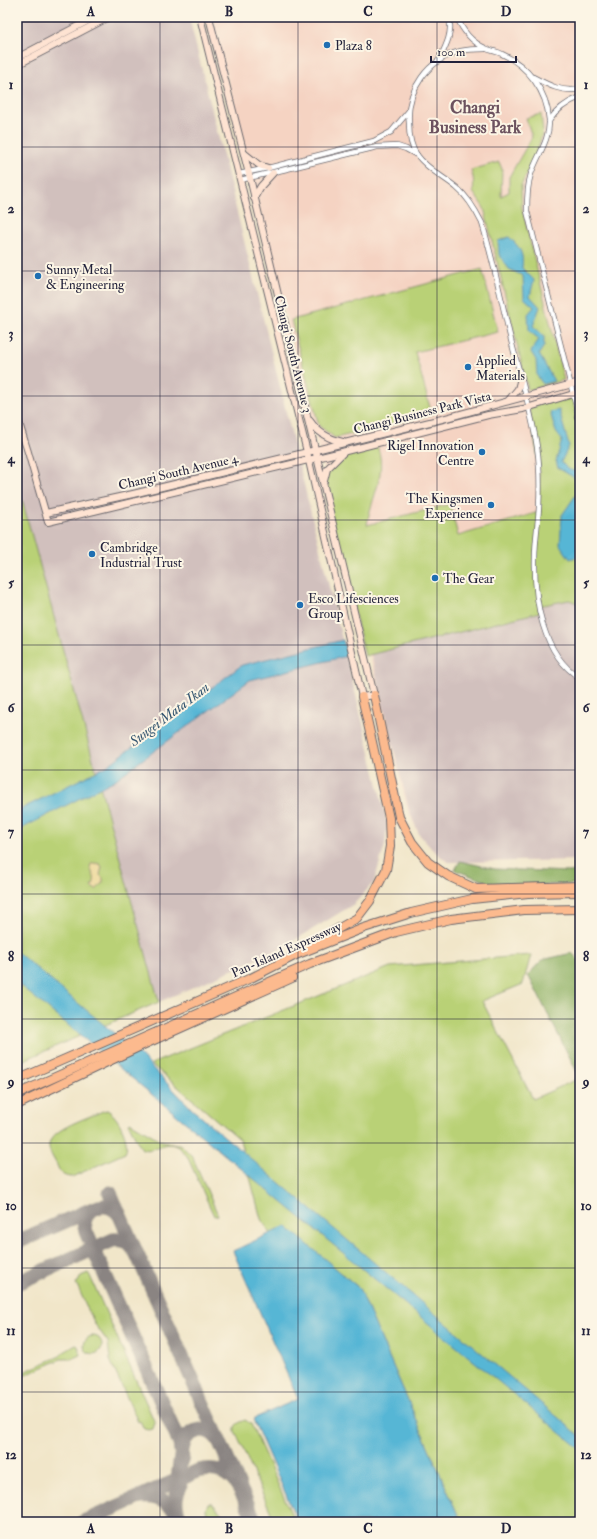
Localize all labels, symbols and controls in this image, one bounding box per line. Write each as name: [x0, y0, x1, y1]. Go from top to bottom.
text: A: [86, 4, 96, 20]
text: B: [225, 4, 233, 20]
text: C: [363, 4, 373, 20]
text: D: [501, 4, 512, 20]
place label: Plaza 8: [335, 38, 372, 54]
scale bar: [431, 38, 516, 64]
marker: Plaza 8: [322, 40, 332, 50]
text: 100 m: [437, 45, 466, 60]
text: 1: [9, 77, 14, 93]
text: 1: [584, 77, 589, 93]
district label: Changi Business Park: [429, 97, 522, 138]
text: 2: [8, 201, 15, 217]
text: 2: [583, 201, 590, 217]
place label: Sunny Metal & Engineering: [46, 262, 125, 293]
marker: Sunny Metal & Engineering: [33, 271, 43, 281]
street label: Changi South Avenue 3: [271, 294, 315, 415]
text: 3: [9, 326, 14, 342]
text: 3: [584, 326, 589, 342]
place label: Applied Materials: [475, 353, 525, 384]
marker: Applied Materials: [463, 362, 473, 372]
street label: Changi Business Park Vista: [352, 388, 493, 438]
place label: Rigel Innovation Centre: [387, 438, 475, 469]
marker: Rigel Innovation Centre: [477, 447, 487, 457]
street label: Changi South Avenue 4: [117, 450, 241, 494]
text: 4: [6, 451, 15, 467]
text: 4: [581, 451, 590, 467]
place label: The Kingsmen Experience: [406, 491, 484, 523]
marker: The Kingsmen Experience: [486, 500, 496, 510]
place label: Cambridge Industrial Trust: [100, 540, 182, 571]
marker: Cambridge Industrial Trust: [87, 549, 97, 559]
place label: The Gear: [443, 571, 494, 587]
marker: The Gear: [430, 573, 440, 583]
text: 5: [8, 575, 14, 591]
text: 5: [583, 575, 589, 591]
place label: Esco Lifesciences Group: [308, 591, 399, 623]
marker: Esco Lifesciences Group: [295, 600, 305, 610]
water label: Sungei Mata Ikan: [125, 679, 213, 751]
text: 6: [8, 700, 16, 716]
text: 6: [583, 700, 591, 716]
text: 7: [8, 824, 15, 840]
text: 7: [583, 824, 590, 840]
street label: Pan-Island Expressway: [229, 918, 345, 982]
text: 8: [8, 949, 14, 965]
text: 8: [583, 949, 589, 965]
text: 9: [6, 1074, 15, 1090]
text: 9: [581, 1074, 590, 1090]
text: 10: [5, 1198, 17, 1214]
text: 10: [580, 1198, 592, 1214]
text: 11: [6, 1323, 16, 1339]
text: 11: [581, 1323, 591, 1339]
text: 12: [5, 1447, 17, 1463]
text: 12: [580, 1447, 592, 1463]
text: A: [86, 1521, 96, 1537]
text: B: [225, 1521, 233, 1537]
text: C: [363, 1521, 373, 1537]
text: D: [501, 1521, 512, 1537]

